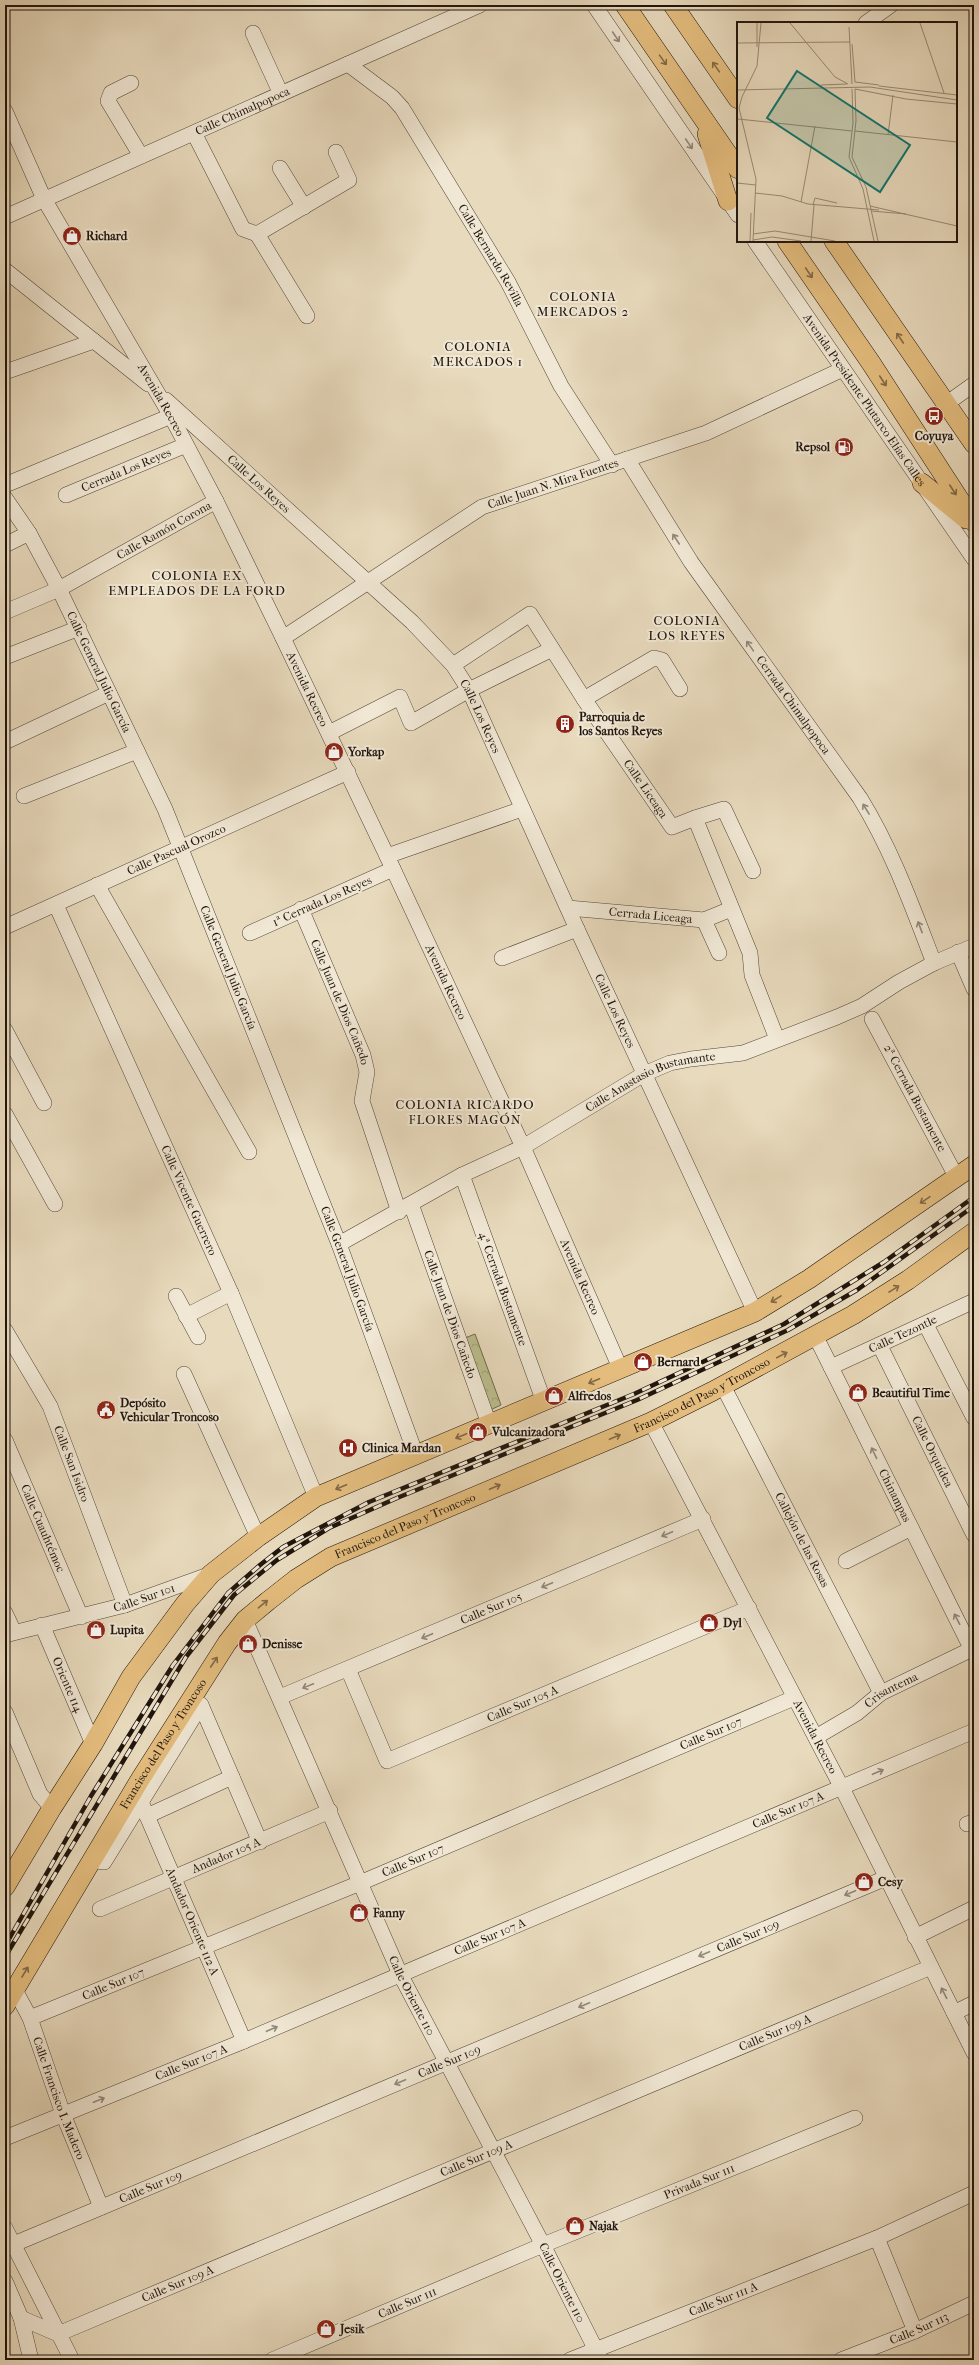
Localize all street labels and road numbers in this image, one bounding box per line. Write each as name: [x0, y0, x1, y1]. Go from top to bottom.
street label: Calle Chimalpopoca: [193, 84, 292, 138]
street label: Calle Bernardo Revilla: [455, 202, 527, 309]
street label: Avenida Presidente Plutarco Elías Calles: [800, 310, 929, 489]
street label: Avenida Recreo: [134, 360, 187, 439]
street label: Cerrada Los Reyes: [79, 445, 173, 495]
street label: Calle Los Reyes: [224, 452, 294, 516]
street label: Calle Juan N. Mira Fuentes: [486, 455, 621, 512]
street label: Calle Ramón Corona: [114, 498, 214, 562]
street label: Calle General Julio García: [64, 609, 134, 735]
street label: Avenida Recreo: [283, 649, 331, 729]
street label: Cerrada Chimalpopoca: [753, 653, 834, 757]
street label: Calle Los Reyes: [457, 677, 504, 756]
street label: Calle Liceaga: [621, 757, 671, 821]
street label: Calle Pascual Orozco: [125, 821, 228, 878]
street label: 1ª Cerrada Los Reyes: [270, 873, 374, 929]
street label: Calle General Julio García: [197, 903, 260, 1032]
street label: Cerrada Liceaga: [608, 905, 694, 926]
street label: Calle Juan de Dios Cañedo: [308, 937, 372, 1066]
street label: Avenida Recreo: [422, 941, 469, 1022]
street label: Calle Los Reyes: [592, 972, 638, 1051]
street label: 2ª Cerrada Bustamente: [881, 1042, 949, 1154]
street label: Calle Anastasio Bustamante: [583, 1049, 716, 1115]
street label: Calle Vicente Guerrero: [158, 1143, 220, 1258]
street label: Calle General Julio García: [318, 1204, 377, 1334]
street label: 4ª Cerrada Bustamente: [476, 1230, 530, 1348]
street label: Avenida Recreo: [557, 1236, 603, 1317]
street label: Calle Juan de Dios Cañedo: [421, 1248, 479, 1380]
street label: Calle Tezontle: [866, 1312, 939, 1356]
street label: Francisco del Paso y Troncoso: [631, 1355, 772, 1436]
street label: Calle Orquídea: [909, 1414, 956, 1490]
street label: Calle San Isidro: [51, 1424, 92, 1504]
street label: Chinampas: [876, 1467, 914, 1525]
street label: Calle Cuauhtémoc: [18, 1482, 68, 1574]
street label: Francisco del Paso y Troncoso: [333, 1490, 478, 1562]
street label: Callejón de las Rosas: [772, 1490, 833, 1590]
street label: Calle Sur 101: [112, 1581, 177, 1615]
street label: Calle Sur 105: [458, 1589, 524, 1627]
street label: Oriente 114: [49, 1655, 86, 1716]
street label: Crisantema: [862, 1669, 920, 1711]
street label: Francisco del Paso y Troncoso: [117, 1676, 209, 1812]
street label: Calle Sur 105 A: [485, 1682, 560, 1725]
street label: Avenida Recreo: [790, 1697, 840, 1776]
street label: Calle Sur 107: [678, 1714, 744, 1753]
street label: Calle Sur 107 A: [750, 1789, 826, 1831]
street label: Andador 105 A: [189, 1834, 263, 1877]
street label: Calle Sur 107: [380, 1841, 446, 1880]
street label: Andador Oriente 112 A: [163, 1864, 222, 1978]
street label: Calle Sur 107 A: [452, 1915, 528, 1958]
street label: Calle Sur 109: [715, 1917, 781, 1955]
street label: Calle Oriente 110: [386, 1954, 438, 2038]
street label: Calle Sur 107: [80, 1965, 147, 2003]
street label: Calle Sur 109 A: [737, 2011, 813, 2054]
street label: Calle Francisco I. Madero: [30, 2035, 88, 2162]
street label: Calle Sur 107 A: [153, 2041, 229, 2083]
street label: Calle Sur 109: [416, 2042, 483, 2081]
street label: Calle Sur 109 A: [438, 2137, 515, 2180]
street label: Privada Sur 111: [662, 2161, 737, 2202]
street label: Calle Sur 109: [117, 2167, 184, 2206]
street label: Calle Oriente 110: [536, 2240, 588, 2325]
street label: Calle Sur 109 A: [139, 2262, 216, 2305]
street label: Calle Sur 111 A: [687, 2279, 760, 2319]
street label: Calle Sur 111: [376, 2284, 439, 2321]
street label: Calle Sur 113: [887, 2309, 951, 2347]

